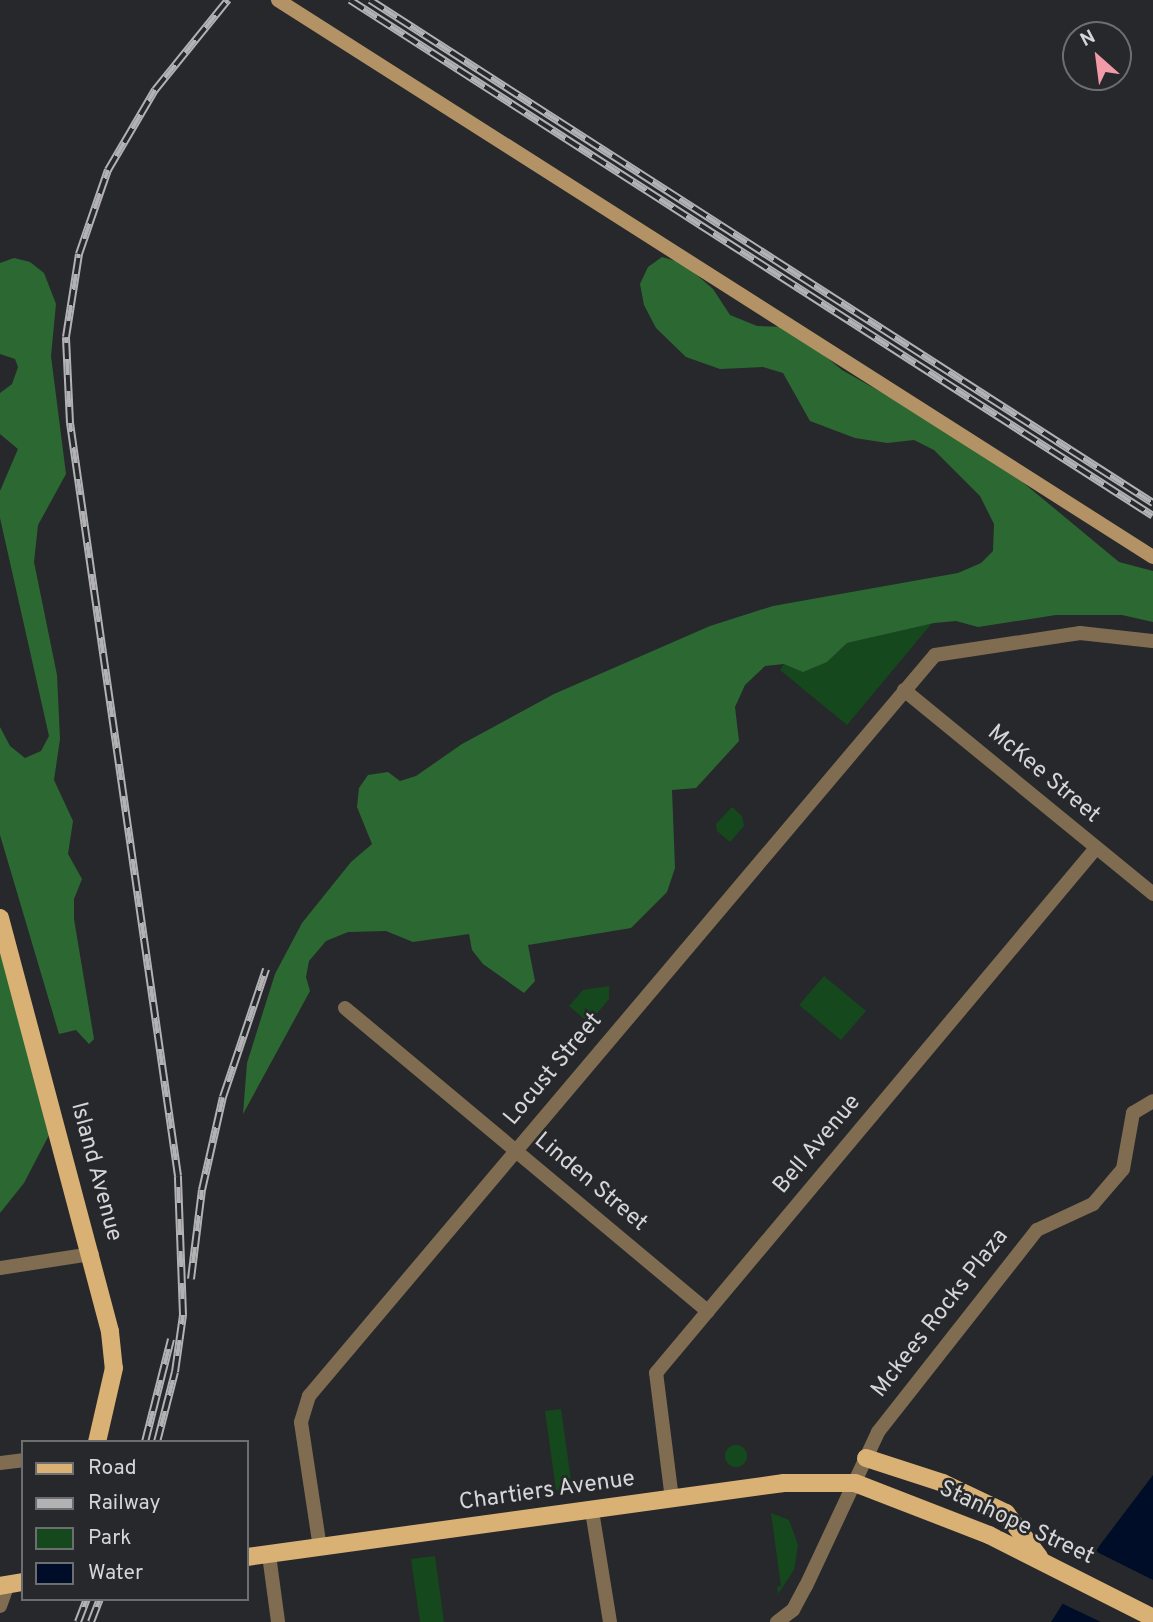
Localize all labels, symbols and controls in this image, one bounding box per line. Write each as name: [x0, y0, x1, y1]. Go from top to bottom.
north arrow: [1062, 21, 1132, 91]
text: N: [1076, 25, 1100, 53]
street label: McKee Street: [981, 720, 1105, 830]
street label: Locust Street: [499, 1008, 609, 1132]
street label: Bell Avenue: [768, 1089, 868, 1201]
street label: Island Avenue: [63, 1099, 127, 1245]
street label: Linden Street: [528, 1128, 652, 1238]
street label: Mckees Rocks Plaza: [867, 1224, 1015, 1404]
legend: [21, 1440, 248, 1601]
text: Road: [88, 1455, 137, 1482]
street label: Chartiers Avenue: [457, 1466, 637, 1518]
street label: Stanhope Street: [934, 1476, 1098, 1572]
text: Railway: [88, 1490, 161, 1517]
text: Park: [88, 1525, 131, 1552]
text: Water: [88, 1560, 143, 1587]

